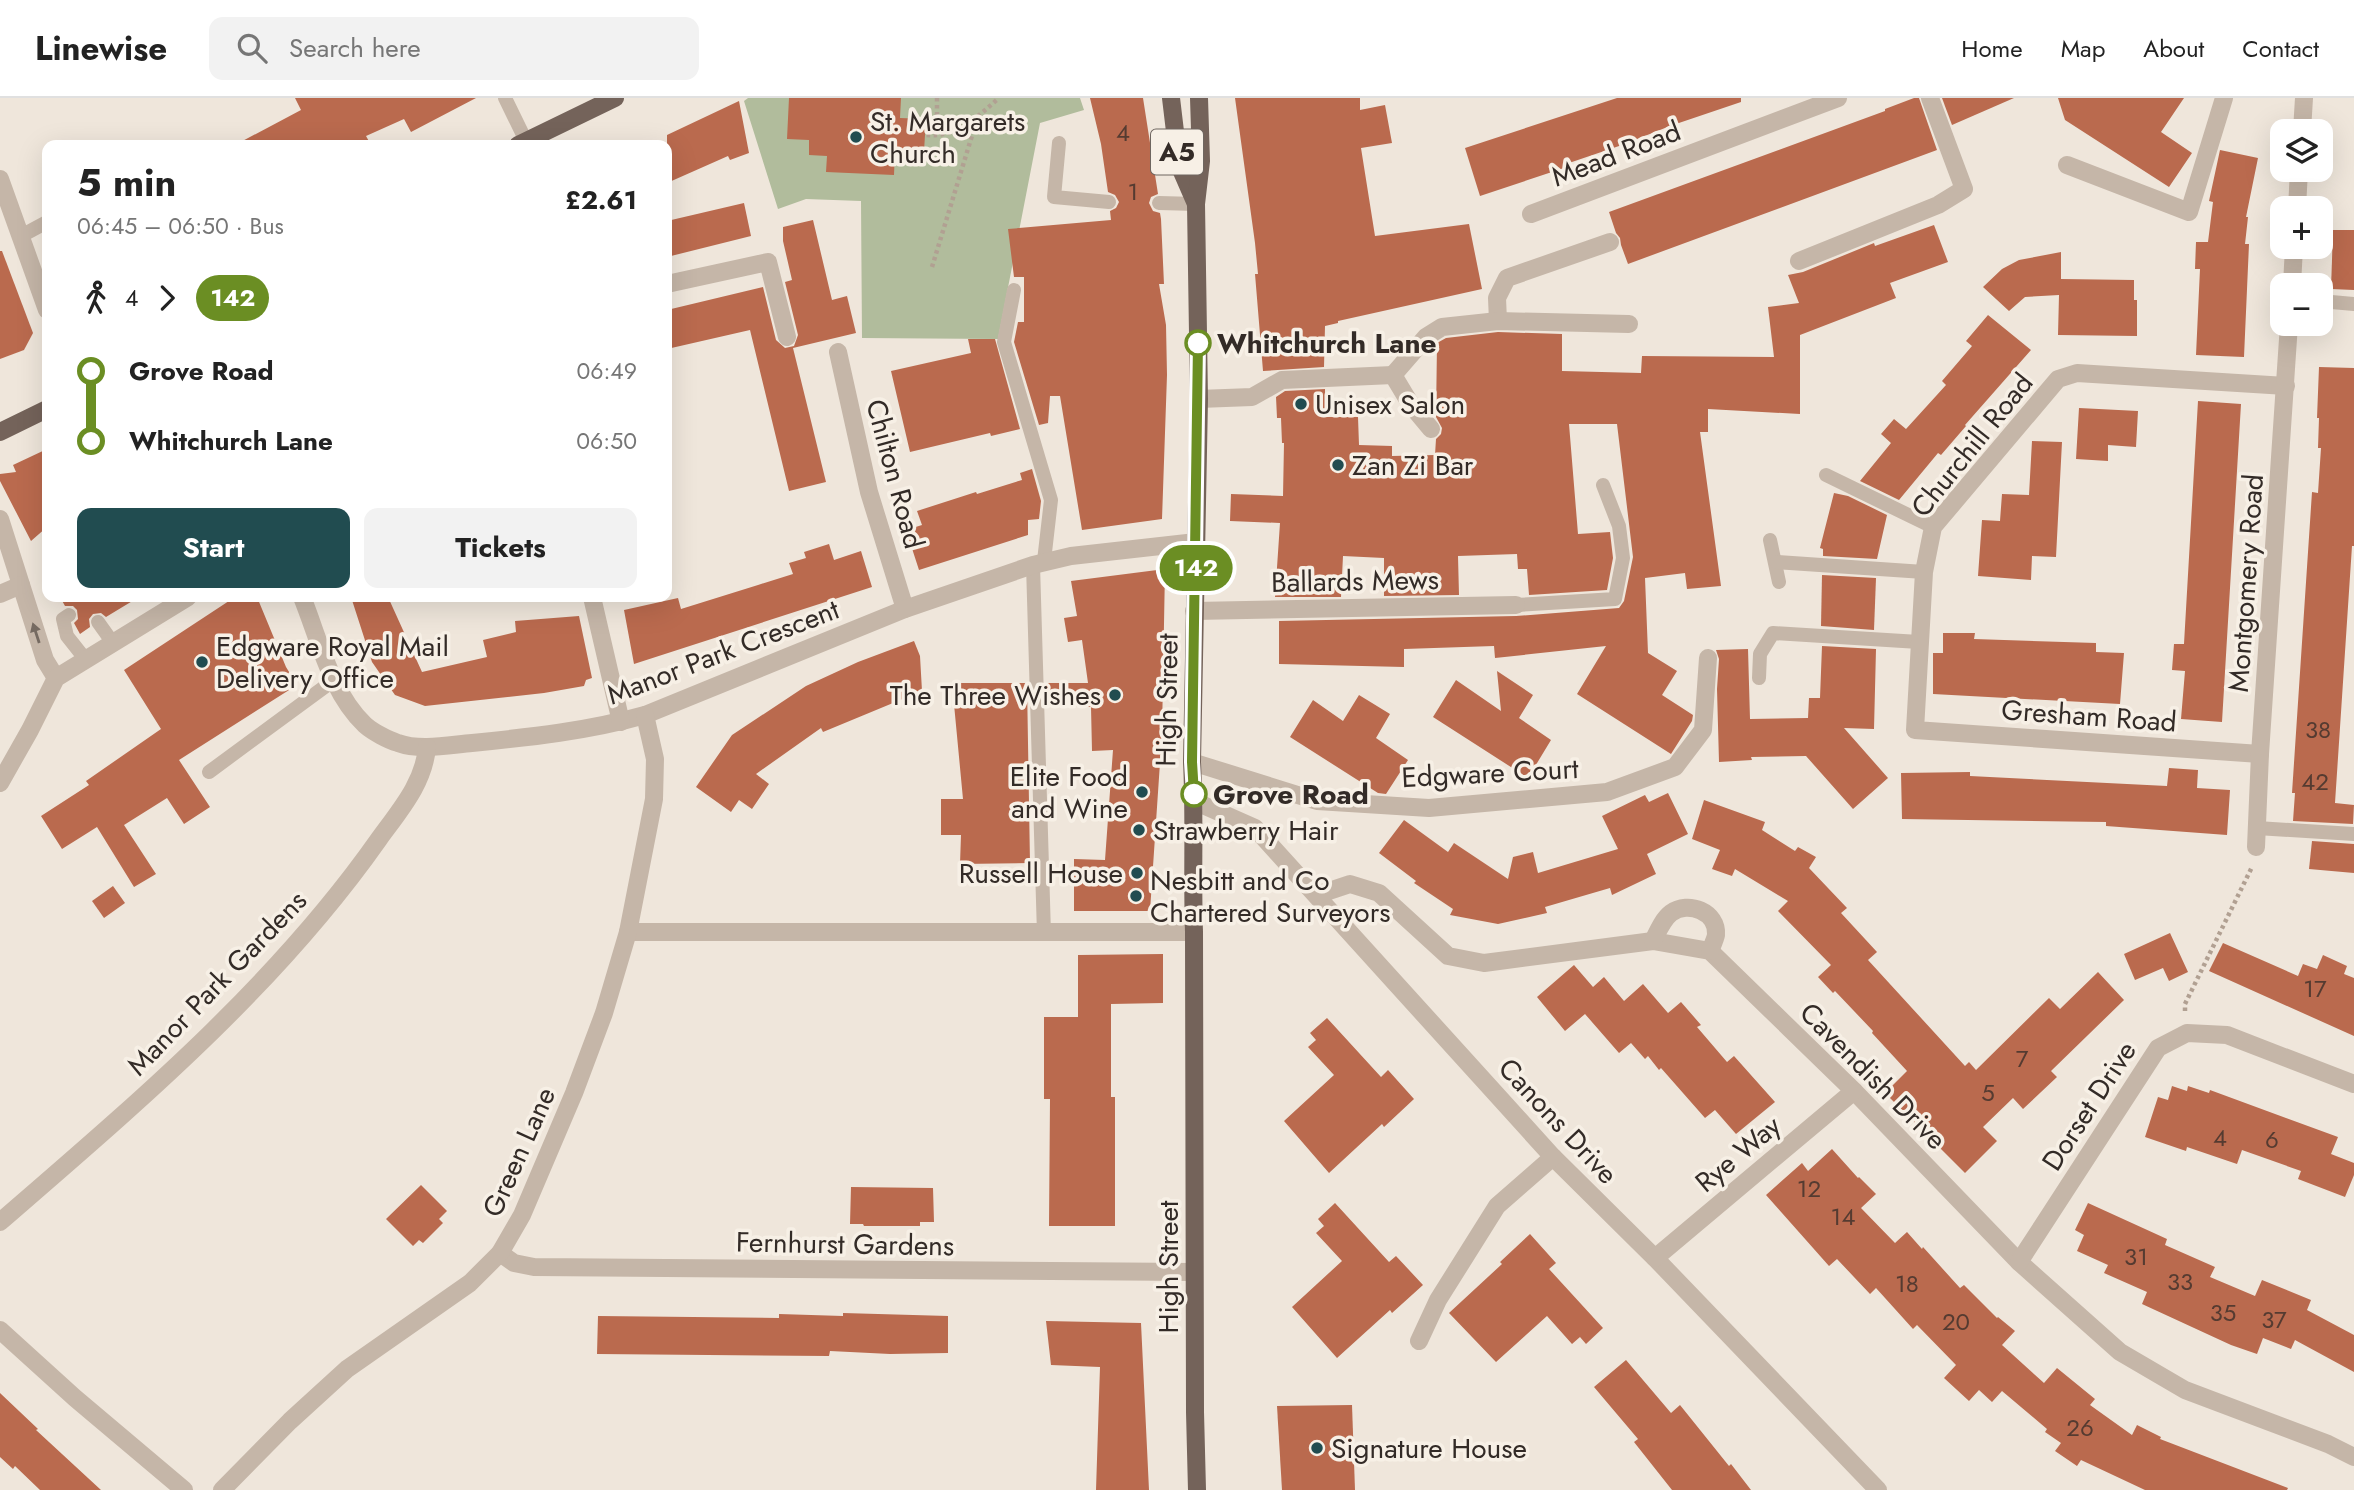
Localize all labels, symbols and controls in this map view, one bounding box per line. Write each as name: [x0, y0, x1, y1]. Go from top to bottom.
search box: [209, 17, 699, 80]
text: Linewise: [35, 25, 167, 72]
icon: search: [233, 29, 271, 67]
text: Search here: [289, 29, 421, 67]
text: Home: [1961, 31, 2023, 66]
text: Map: [2061, 31, 2105, 66]
text: About: [2143, 31, 2204, 66]
text: Contact: [2242, 31, 2319, 66]
place label: St. Margarets Church: [870, 101, 1025, 174]
street label: Mead Road: [1545, 111, 1687, 197]
house number: 4: [1116, 115, 1130, 150]
map controls: [2270, 119, 2333, 336]
button: layers: [2270, 119, 2333, 182]
marker: St. Margarets Church: [848, 129, 864, 145]
road number: A5: [1151, 130, 1203, 174]
text: 5 min: [77, 155, 176, 210]
house number: 1: [1128, 174, 1138, 209]
text: £2.61: [565, 181, 637, 219]
button: +: [2270, 196, 2333, 259]
text: 06:45 – 06:50 · Bus: [77, 209, 284, 243]
button: −: [2270, 273, 2333, 336]
icon: walk: [77, 279, 115, 317]
icon: forward: [148, 279, 186, 317]
text: 142: [210, 280, 255, 315]
text: 4: [125, 281, 138, 315]
place label: Whitchurch Lane: [1217, 323, 1437, 364]
marker: Whitchurch Lane: [1185, 330, 1211, 356]
text: Grove Road: [129, 352, 274, 390]
text: 06:49: [576, 354, 637, 388]
street label: Churchill Road: [1901, 364, 2043, 526]
place label: Unisex Salon: [1315, 384, 1465, 425]
street label: Chilton Road: [855, 395, 935, 553]
marker: Unisex Salon: [1293, 396, 1309, 412]
text: Whitchurch Lane: [129, 422, 333, 460]
text: 06:50: [576, 424, 637, 458]
place label: Zan Zi Bar: [1352, 445, 1474, 486]
marker: Zan Zi Bar: [1330, 457, 1346, 473]
street label: Montgomery Road: [2218, 473, 2274, 693]
button: Start: [77, 508, 350, 588]
button: Tickets: [364, 508, 637, 588]
line badge: 142: [1156, 545, 1236, 591]
text: 142: [1174, 550, 1218, 585]
street label: Ballards Mews: [1271, 559, 1439, 603]
street label: Manor Park Crescent: [601, 589, 845, 715]
one-way arrow: [30, 622, 41, 643]
place label: Edgware Royal Mail Delivery Office: [216, 626, 449, 699]
street label: High Street: [1145, 633, 1189, 767]
marker: Edgware Royal Mail Delivery Office: [194, 654, 210, 670]
place label: The Three Wishes: [890, 675, 1101, 716]
marker: The Three Wishes: [1107, 687, 1123, 703]
street label: Gresham Road: [2000, 689, 2178, 743]
house number: 38: [2305, 712, 2331, 747]
street label: Edgware Court: [1400, 748, 1580, 798]
place label: Elite Food and Wine: [1010, 756, 1128, 829]
house number: 42: [2301, 764, 2329, 799]
place label: Grove Road: [1213, 774, 1369, 815]
marker: Grove Road: [1181, 781, 1207, 807]
marker: Elite Food and Wine: [1134, 784, 1150, 800]
place label: Strawberry Hair: [1153, 810, 1339, 851]
marker: Strawberry Hair: [1131, 822, 1147, 838]
place label: Russell House: [959, 853, 1123, 894]
place label: Nesbitt and Co Chartered Surveyors: [1150, 860, 1391, 933]
marker: Russell House: [1129, 865, 1145, 881]
street label: Manor Park Gardens: [118, 881, 316, 1085]
marker: Nesbitt and Co Chartered Surveyors: [1128, 888, 1144, 904]
house number: 17: [2303, 971, 2327, 1006]
street label: Cavendish Drive: [1790, 993, 1956, 1159]
street label: Dorset Drive: [2032, 1033, 2146, 1179]
house number: 7: [2016, 1041, 2029, 1076]
street label: Canons Drive: [1489, 1049, 1627, 1193]
house number: 5: [1981, 1075, 1995, 1110]
street label: Green Lane: [472, 1081, 566, 1223]
street label: Rye Way: [1686, 1105, 1790, 1202]
house number: 4: [2213, 1120, 2227, 1155]
house number: 6: [2265, 1122, 2279, 1157]
house number: 12: [1797, 1171, 1821, 1206]
house number: 14: [1831, 1199, 1855, 1234]
street label: High Street: [1148, 1200, 1189, 1334]
street label: Fernhurst Gardens: [735, 1222, 955, 1266]
house number: 31: [2124, 1239, 2148, 1274]
house number: 33: [2167, 1264, 2193, 1299]
house number: 18: [1895, 1266, 1919, 1301]
house number: 35: [2210, 1295, 2236, 1330]
house number: 37: [2261, 1302, 2287, 1337]
house number: 20: [1942, 1304, 1970, 1339]
house number: 26: [2066, 1410, 2094, 1445]
place label: Signature House: [1331, 1428, 1527, 1469]
marker: Signature House: [1309, 1440, 1325, 1456]

